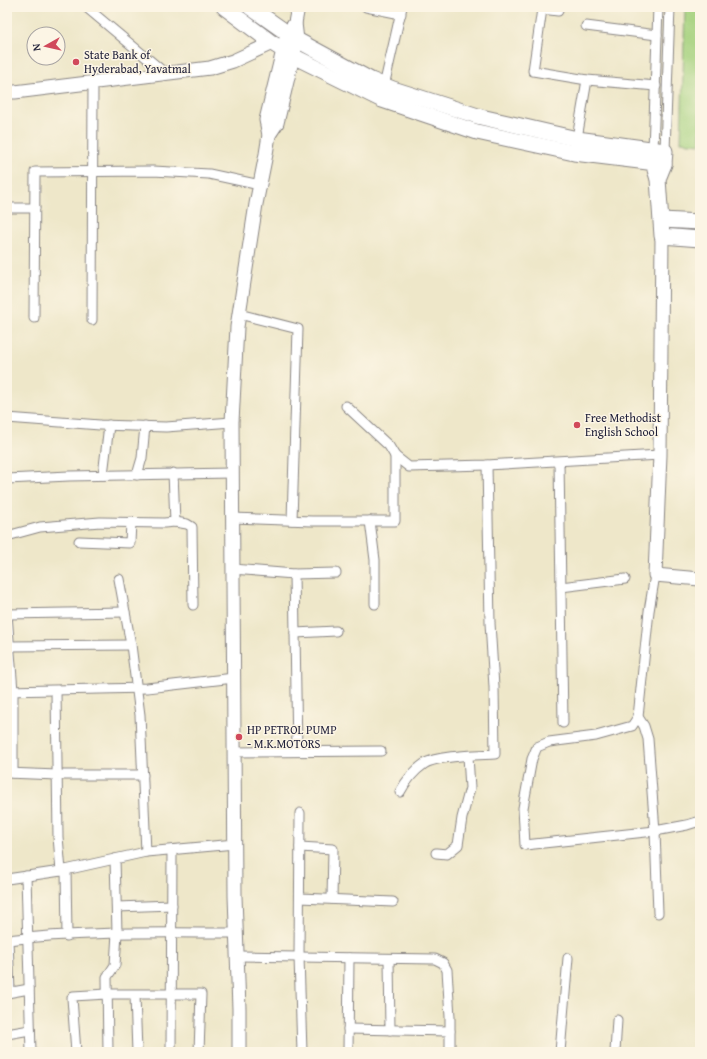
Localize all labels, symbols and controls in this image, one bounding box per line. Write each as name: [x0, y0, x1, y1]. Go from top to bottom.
north arrow: [26, 26, 66, 66]
text: N: [28, 42, 45, 52]
place label: State Bank of Hyderabad, Yavatmal: [84, 46, 191, 77]
marker: State Bank of Hyderabad, Yavatmal: [71, 57, 81, 67]
place label: Free Methodist English School: [585, 409, 662, 440]
marker: Free Methodist English School: [572, 420, 582, 430]
place label: HP PETROL PUMP - M.K.MOTORS: [247, 721, 337, 752]
marker: HP PETROL PUMP - M.K.MOTORS: [234, 732, 244, 742]

